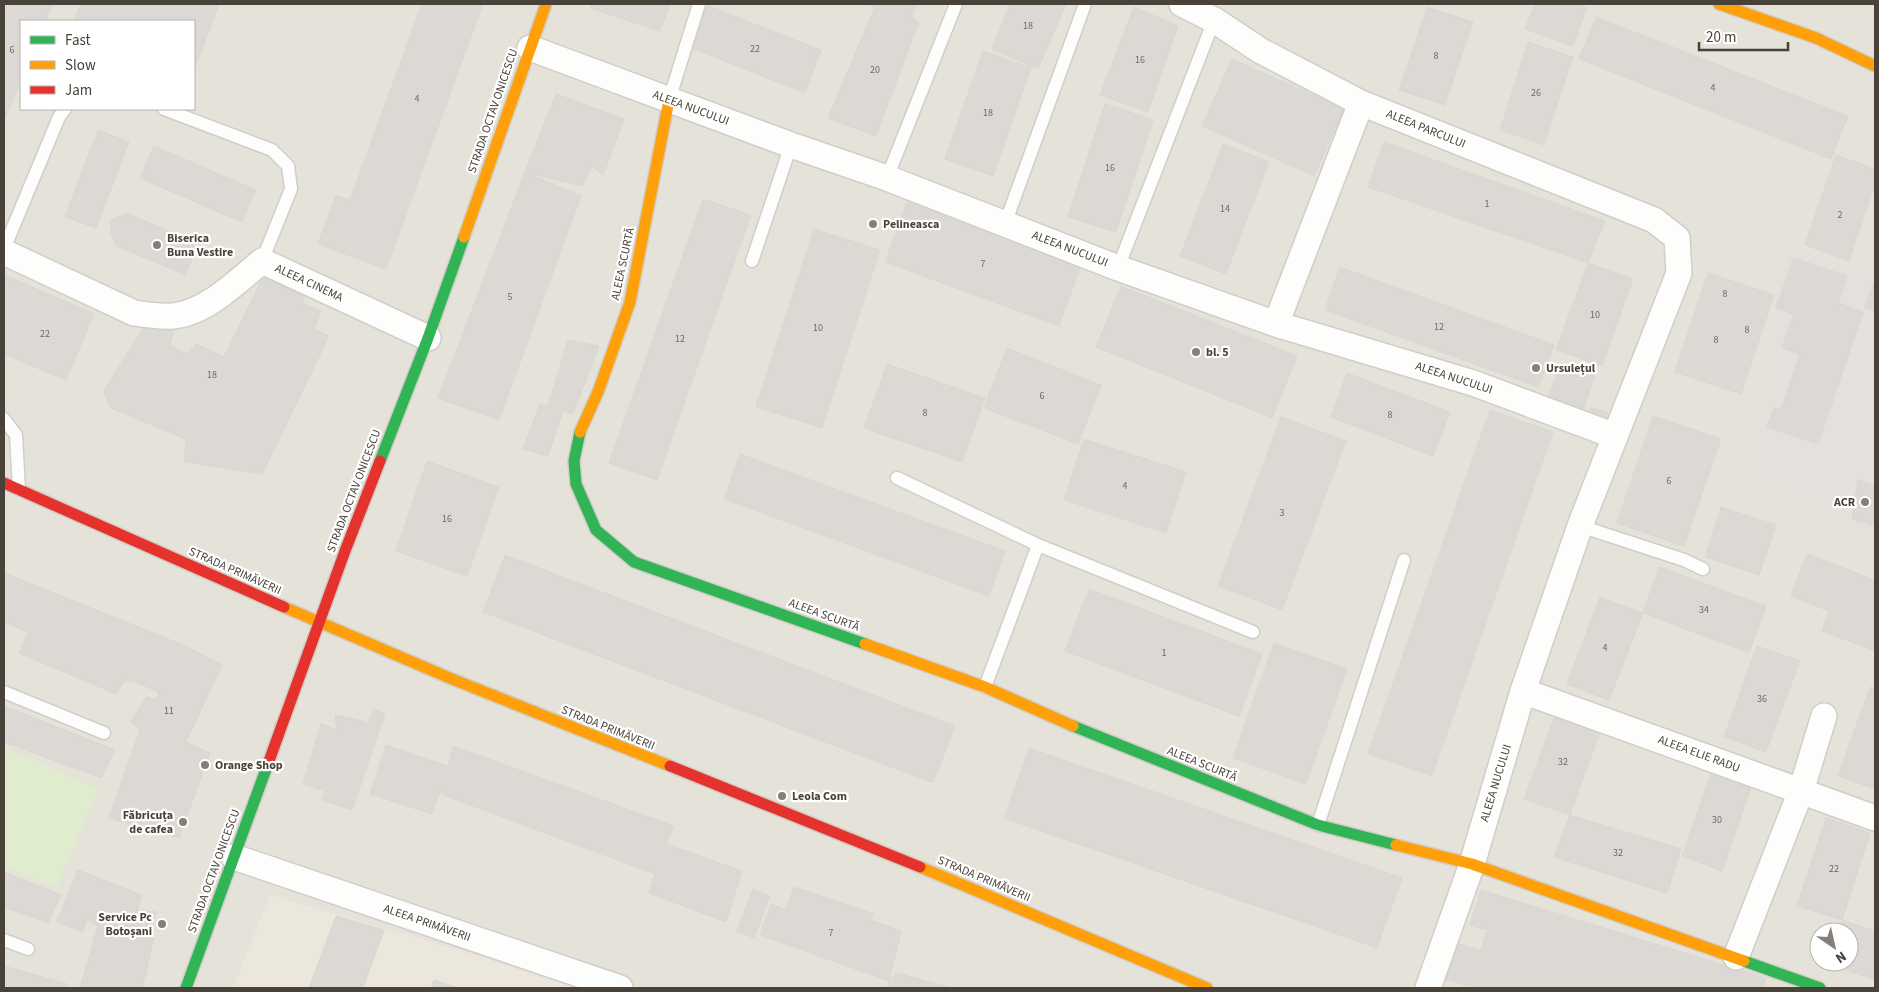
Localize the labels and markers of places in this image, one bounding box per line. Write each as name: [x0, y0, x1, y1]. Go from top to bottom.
place label: Pelineasca: [883, 216, 939, 233]
marker: Pelineasca: [867, 218, 879, 230]
place label: Biserica Buna Vestire: [167, 230, 233, 261]
marker: Biserica Buna Vestire: [151, 239, 163, 251]
place label: bl. 5: [1206, 344, 1229, 361]
marker: bl. 5: [1190, 346, 1202, 358]
place label: Ursulețul: [1546, 360, 1596, 377]
marker: Ursulețul: [1530, 362, 1542, 374]
place label: ACR: [1833, 494, 1856, 511]
marker: ACR: [1859, 496, 1871, 508]
place label: Orange Shop: [215, 757, 283, 774]
marker: Orange Shop: [199, 759, 211, 771]
place label: Leola Com: [792, 788, 847, 805]
marker: Leola Com: [776, 790, 788, 802]
place label: Făbricuța de cafea: [123, 807, 173, 838]
marker: Făbricuța de cafea: [177, 816, 189, 828]
place label: Service Pc Botoșani: [98, 909, 152, 940]
marker: Service Pc Botoșani: [156, 918, 168, 930]

